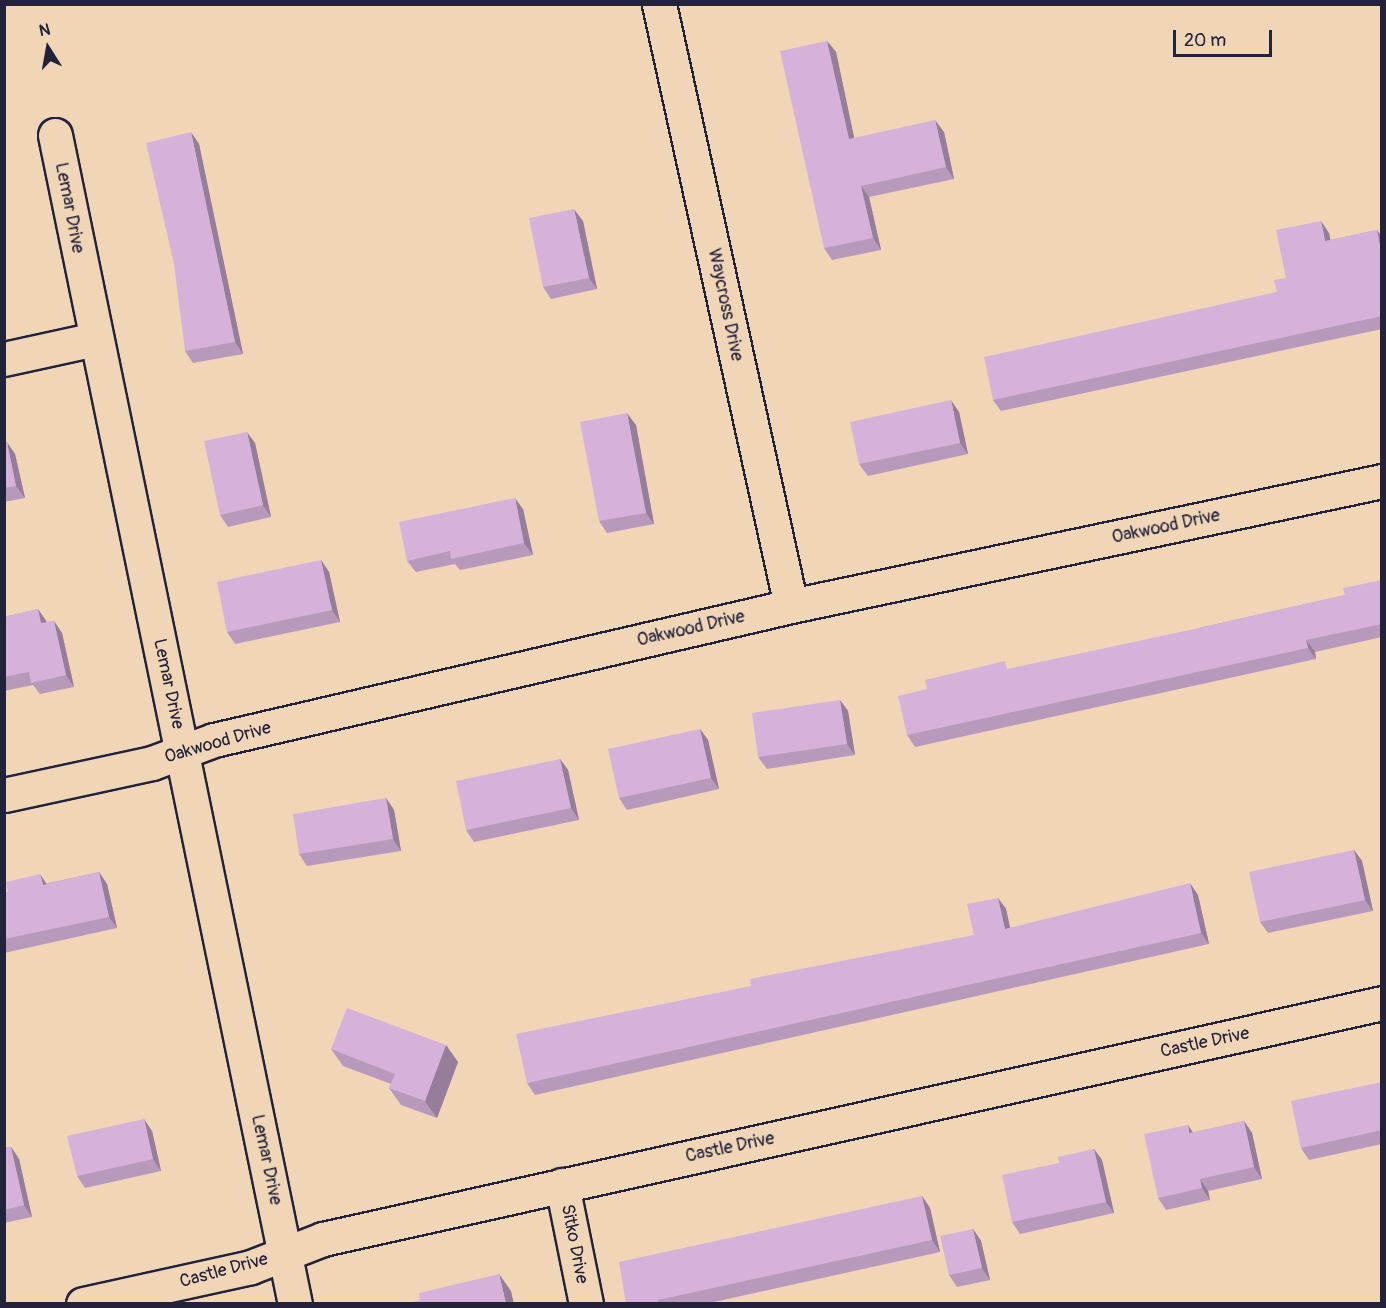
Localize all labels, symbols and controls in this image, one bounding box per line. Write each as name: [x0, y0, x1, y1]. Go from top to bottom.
north arrow: [18, 18, 78, 78]
scale bar: [1176, 18, 1275, 56]
text: N: [37, 19, 52, 41]
text: 20 m: [1184, 29, 1226, 52]
street label: Lemar Drive: [50, 161, 88, 255]
street label: Waycross Drive: [703, 247, 747, 363]
street label: Oakwood Drive: [1110, 505, 1222, 549]
street label: Oakwood Drive: [635, 606, 747, 652]
street label: Lemar Drive: [148, 637, 188, 731]
street label: Oakwood Drive: [162, 717, 274, 769]
street label: Castle Drive: [1159, 1023, 1251, 1063]
street label: Lemar Drive: [246, 1113, 286, 1207]
street label: Castle Drive: [684, 1128, 776, 1168]
street label: Sitko Drive: [556, 1202, 592, 1286]
street label: Castle Drive: [178, 1249, 270, 1293]

